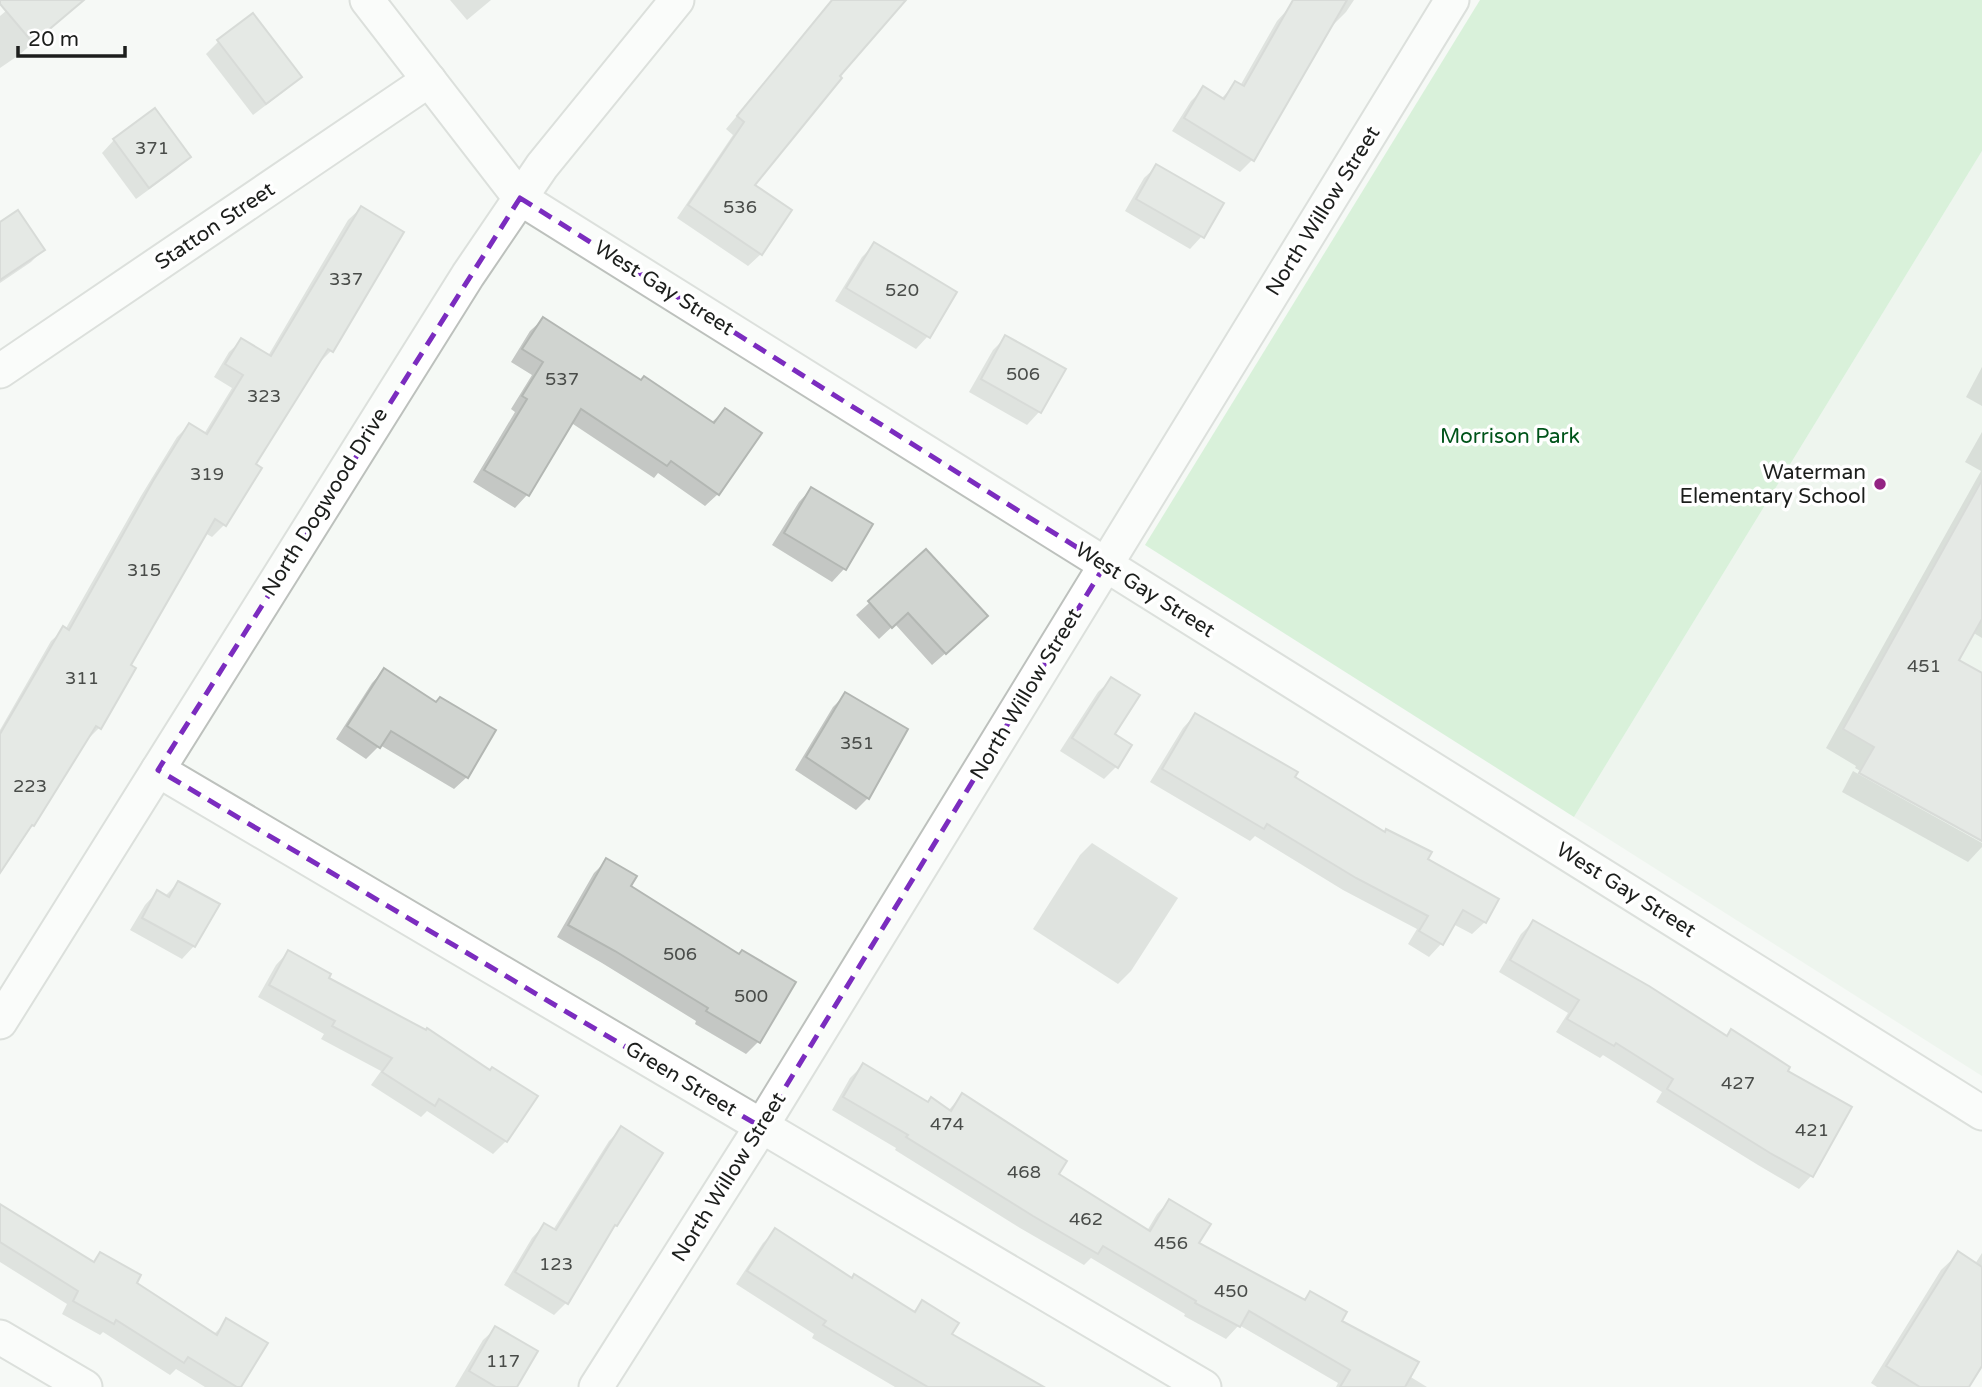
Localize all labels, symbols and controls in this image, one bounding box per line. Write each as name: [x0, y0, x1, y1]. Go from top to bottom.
scale bar: [18, 14, 124, 58]
text: 20 m: [28, 27, 79, 52]
street label: North Willow Street: [1261, 122, 1385, 300]
house number: 371: [135, 137, 169, 159]
street label: Statton Street: [150, 177, 280, 275]
house number: 536: [723, 196, 757, 218]
street label: West Gay Street: [590, 235, 738, 341]
house number: 337: [329, 268, 363, 290]
house number: 520: [885, 279, 919, 301]
house number: 506: [1006, 363, 1040, 385]
house number: 537: [545, 368, 579, 390]
house number: 323: [247, 385, 281, 407]
street label: North Dogwood Drive: [257, 403, 393, 601]
park label: Morrison Park: [1440, 424, 1580, 449]
place label: Waterman Elementary School: [1679, 460, 1866, 509]
house number: 319: [190, 463, 224, 485]
marker: Waterman Elementary School: [1872, 476, 1888, 492]
street label: West Gay Street: [1071, 537, 1219, 643]
house number: 315: [127, 559, 161, 581]
street label: North Willow Street: [965, 604, 1087, 784]
house number: 451: [1907, 655, 1941, 677]
house number: 311: [65, 667, 99, 689]
house number: 351: [840, 732, 874, 754]
house number: 223: [13, 775, 47, 797]
street label: West Gay Street: [1552, 837, 1700, 943]
house number: 506: [663, 943, 697, 965]
house number: 500: [734, 985, 768, 1007]
street label: Green Street: [621, 1036, 741, 1122]
house number: 427: [1721, 1072, 1755, 1094]
street label: North Willow Street: [667, 1088, 791, 1266]
house number: 474: [930, 1113, 964, 1135]
house number: 421: [1795, 1119, 1829, 1141]
house number: 468: [1007, 1161, 1041, 1183]
house number: 462: [1069, 1208, 1103, 1230]
house number: 456: [1154, 1232, 1188, 1254]
house number: 123: [539, 1253, 573, 1275]
house number: 450: [1214, 1280, 1248, 1302]
house number: 117: [486, 1350, 520, 1372]

